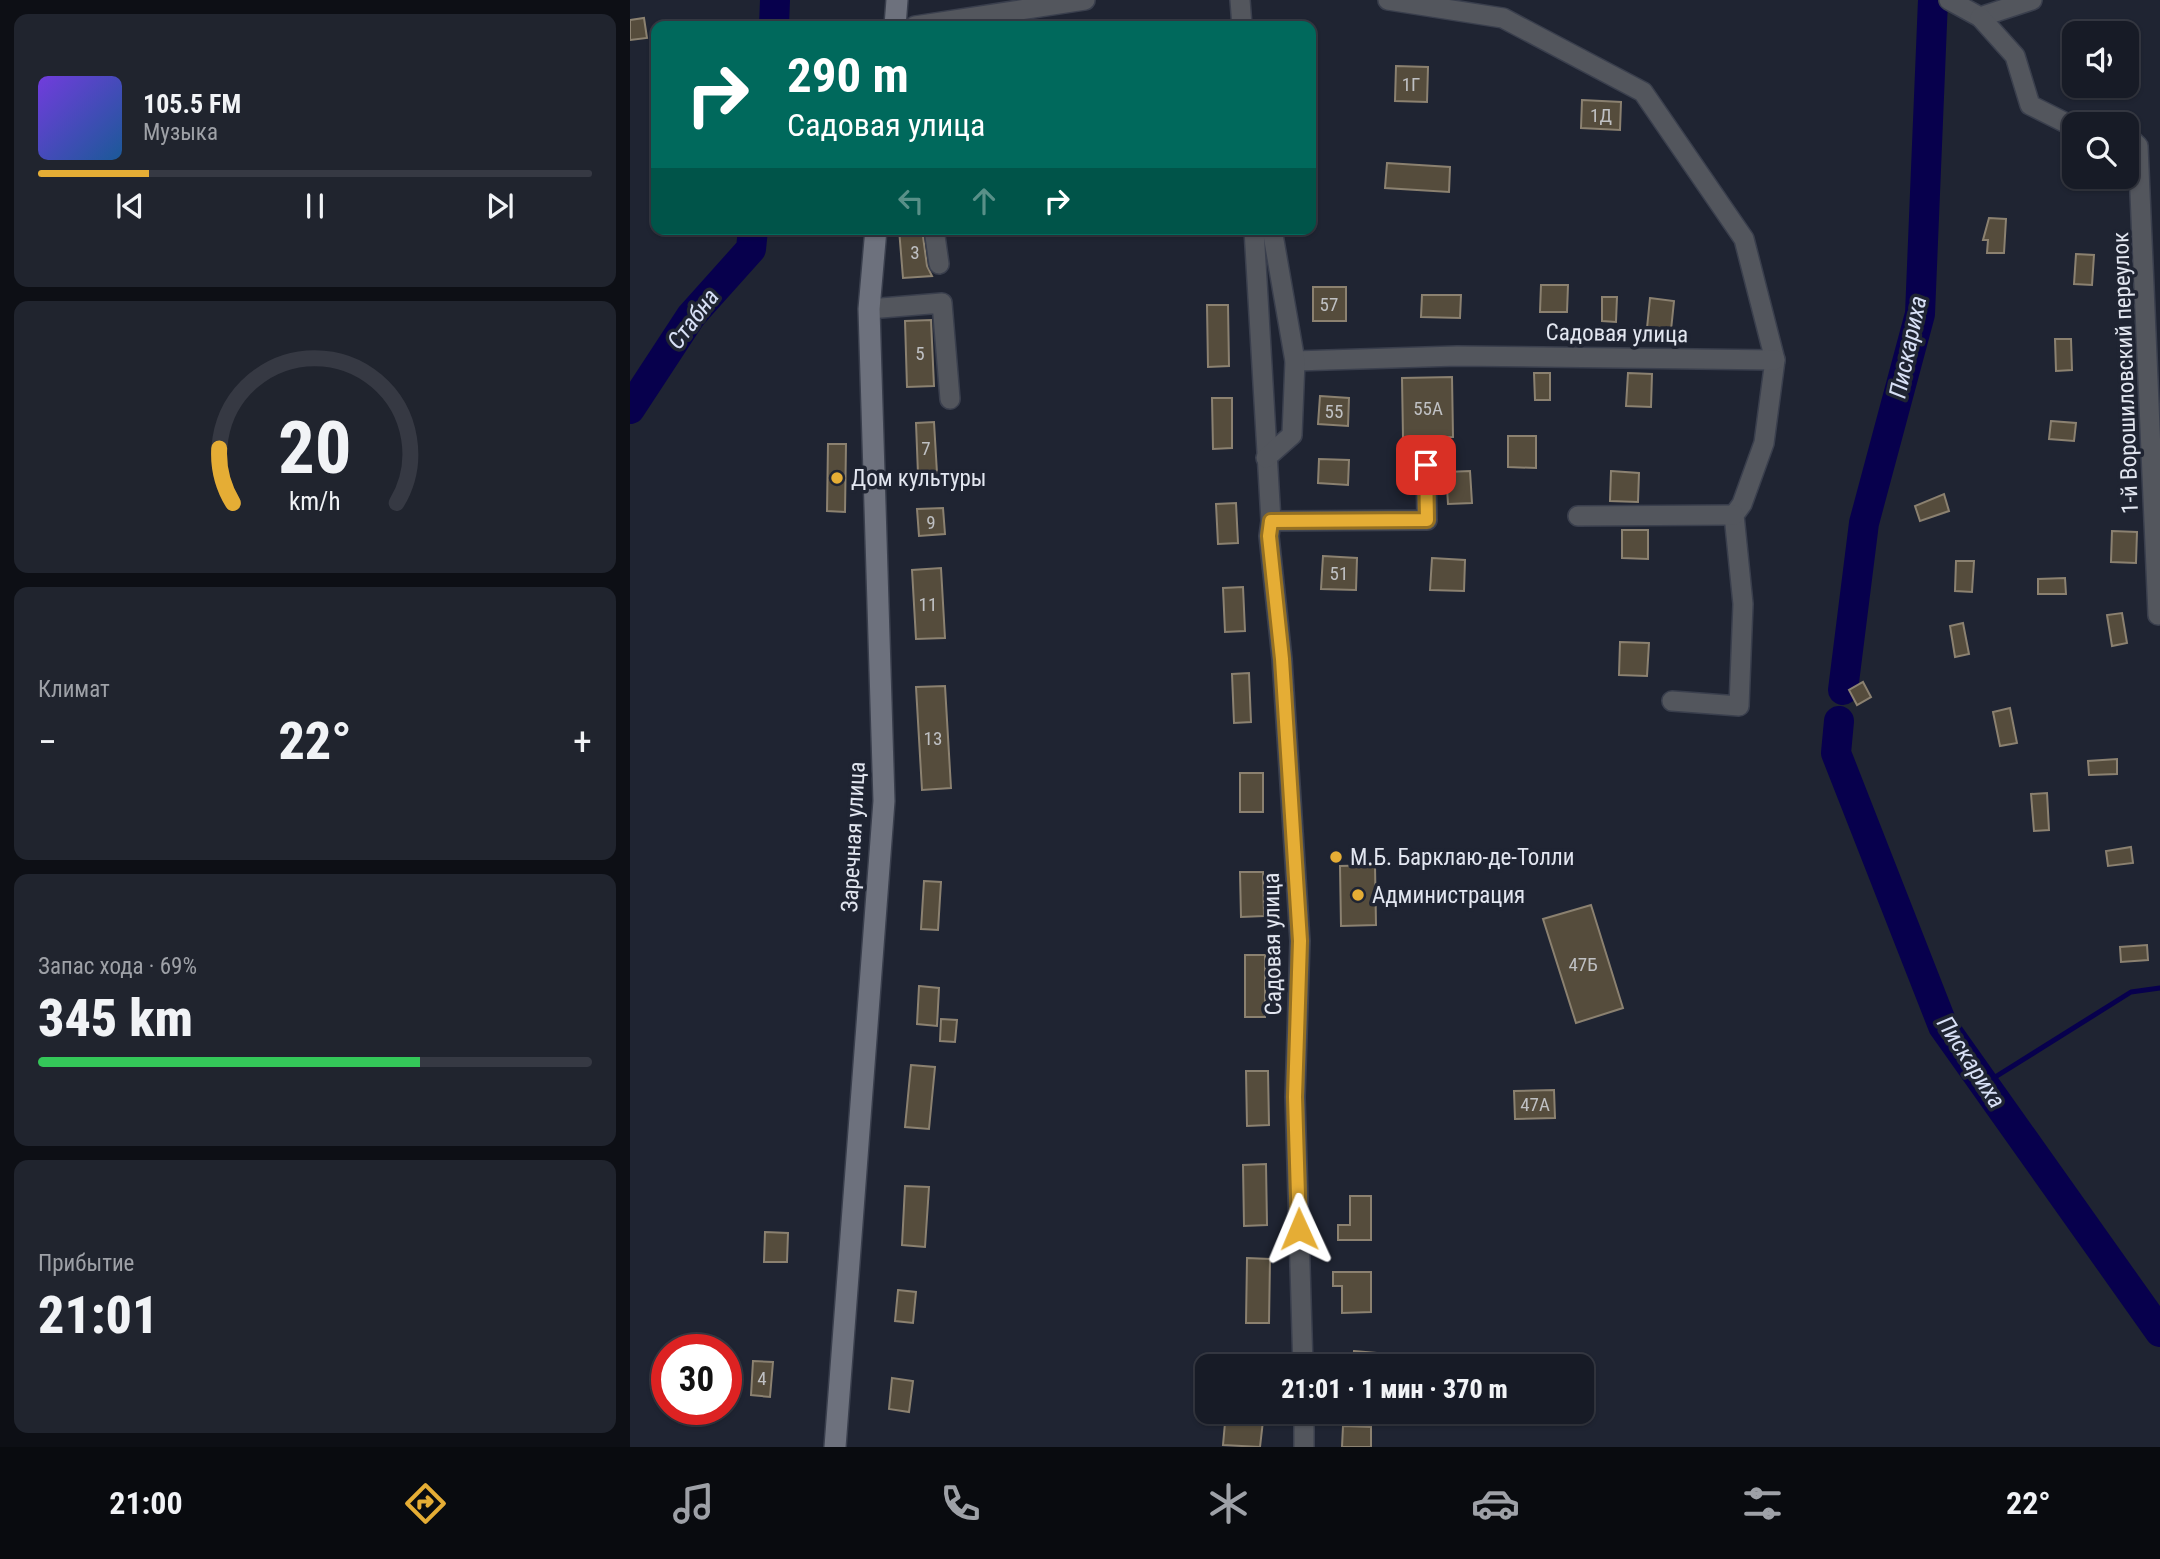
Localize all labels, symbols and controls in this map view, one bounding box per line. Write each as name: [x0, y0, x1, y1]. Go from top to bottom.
map controls: [2062, 21, 2139, 189]
button: sound: [2062, 21, 2139, 98]
text: 290 m: [787, 47, 909, 104]
icon: right: [672, 49, 763, 140]
house number: 1Г: [1402, 73, 1420, 96]
text: 105.5 FM: [143, 89, 241, 119]
house number: 1Д: [1590, 104, 1612, 127]
text: Садовая улица: [787, 106, 985, 144]
button: search: [2062, 112, 2139, 189]
text: Музыка: [143, 119, 218, 146]
icon: left: [892, 182, 930, 220]
icon: ahead: [965, 182, 1003, 220]
icon: right: [1038, 182, 1076, 220]
icon: previous: [111, 187, 149, 225]
icon: pause: [296, 187, 334, 225]
icon: next: [481, 187, 519, 225]
street label: 1-й Ворошиловский переулок: [2107, 232, 2144, 514]
house number: 3: [910, 241, 920, 264]
water label: Стабна: [661, 283, 725, 355]
house number: 57: [1320, 293, 1338, 316]
water label: Пискариха: [1883, 293, 1933, 401]
street label: Садовая улица: [1545, 319, 1688, 348]
house number: 5: [915, 342, 925, 365]
house number: 55А: [1413, 397, 1443, 420]
house number: 55: [1325, 400, 1343, 423]
text: 20: [278, 405, 352, 491]
pin: [1396, 435, 1456, 495]
house number: 7: [921, 437, 931, 460]
icon: arrive: [1407, 446, 1445, 484]
place label: Дом культуры: [851, 465, 986, 492]
marker: Дом культуры: [829, 470, 845, 486]
text: km/h: [289, 487, 341, 516]
house number: 9: [926, 511, 936, 534]
house number: 51: [1330, 562, 1348, 585]
house number: 11: [919, 593, 937, 616]
text: Климат: [38, 676, 110, 703]
text: 22°: [278, 711, 352, 772]
text: −: [38, 720, 57, 764]
text: +: [573, 720, 592, 764]
house number: 13: [924, 727, 942, 750]
street label: Заречная улица: [836, 761, 871, 913]
place label: М.Б. Барклаю-де-Толли: [1350, 844, 1574, 871]
marker: М.Б. Барклаю-де-Толли: [1328, 849, 1344, 865]
street label: Садовая улица: [1258, 872, 1287, 1015]
place label: Администрация: [1372, 882, 1525, 909]
marker: Администрация: [1350, 887, 1366, 903]
text: Запас хода · 69%: [38, 953, 197, 980]
house number: 47Б: [1568, 953, 1598, 976]
text: 345 km: [38, 988, 193, 1049]
water label: Пискариха: [1931, 1011, 2011, 1113]
house number: 47А: [1520, 1093, 1550, 1116]
position arrow: [1262, 1192, 1336, 1266]
text: Прибытие: [38, 1250, 134, 1277]
text: 21:01: [38, 1285, 158, 1346]
speed limit sign: 30: [651, 1334, 742, 1425]
house number: 4: [757, 1367, 767, 1390]
text: 21:01 · 1 мин · 370 m: [1281, 1374, 1508, 1404]
icon: directions: [401, 1479, 450, 1528]
icon: music: [669, 1479, 718, 1528]
icon: phone: [936, 1479, 985, 1528]
icon: climate: [1204, 1479, 1253, 1528]
icon: car: [1471, 1479, 1520, 1528]
icon: filters: [1738, 1479, 1787, 1528]
text: 21:00: [109, 1484, 183, 1522]
text: 22°: [2006, 1484, 2051, 1522]

